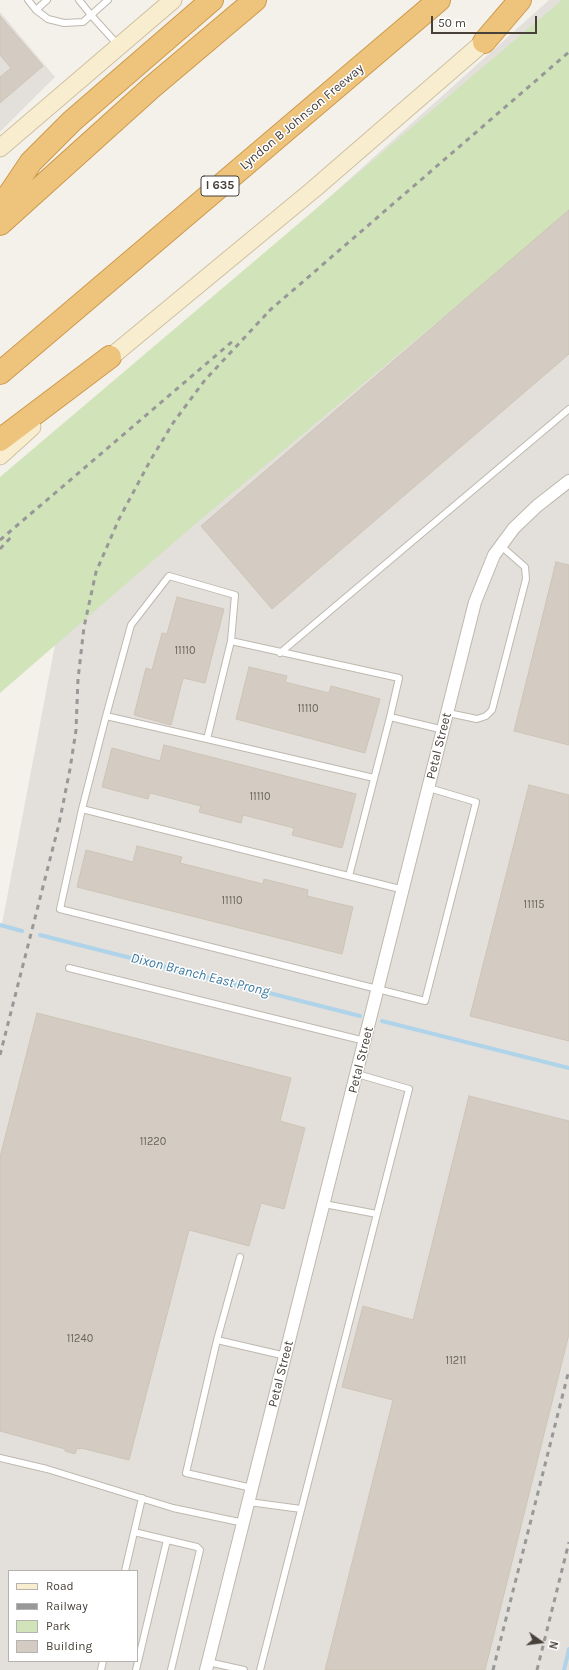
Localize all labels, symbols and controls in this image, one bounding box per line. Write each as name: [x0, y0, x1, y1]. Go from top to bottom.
scale bar: [433, 8, 539, 34]
text: 50 m: [438, 16, 466, 30]
street label: Lyndon B Johnson Freeway: [237, 61, 367, 173]
road number: I 635: [201, 176, 239, 196]
house number: 11110: [174, 644, 196, 658]
house number: 11110: [297, 702, 319, 716]
street label: Petal Street: [423, 711, 455, 781]
house number: 11110: [249, 790, 271, 804]
house number: 11110: [221, 894, 243, 908]
house number: 11115: [524, 898, 544, 912]
water label: Dixon Branch East Prong: [129, 950, 271, 1000]
street label: Petal Street: [345, 1025, 377, 1095]
house number: 11220: [140, 1135, 166, 1149]
house number: 11240: [67, 1332, 93, 1346]
street label: Petal Street: [265, 1339, 297, 1409]
house number: 11211: [446, 1354, 466, 1368]
legend: [8, 1570, 138, 1662]
text: Road: [46, 1579, 74, 1593]
text: Railway: [46, 1599, 88, 1613]
text: Park: [46, 1619, 70, 1633]
north arrow: [521, 1622, 561, 1662]
text: Building: [46, 1639, 92, 1653]
text: N: [546, 1640, 560, 1650]

